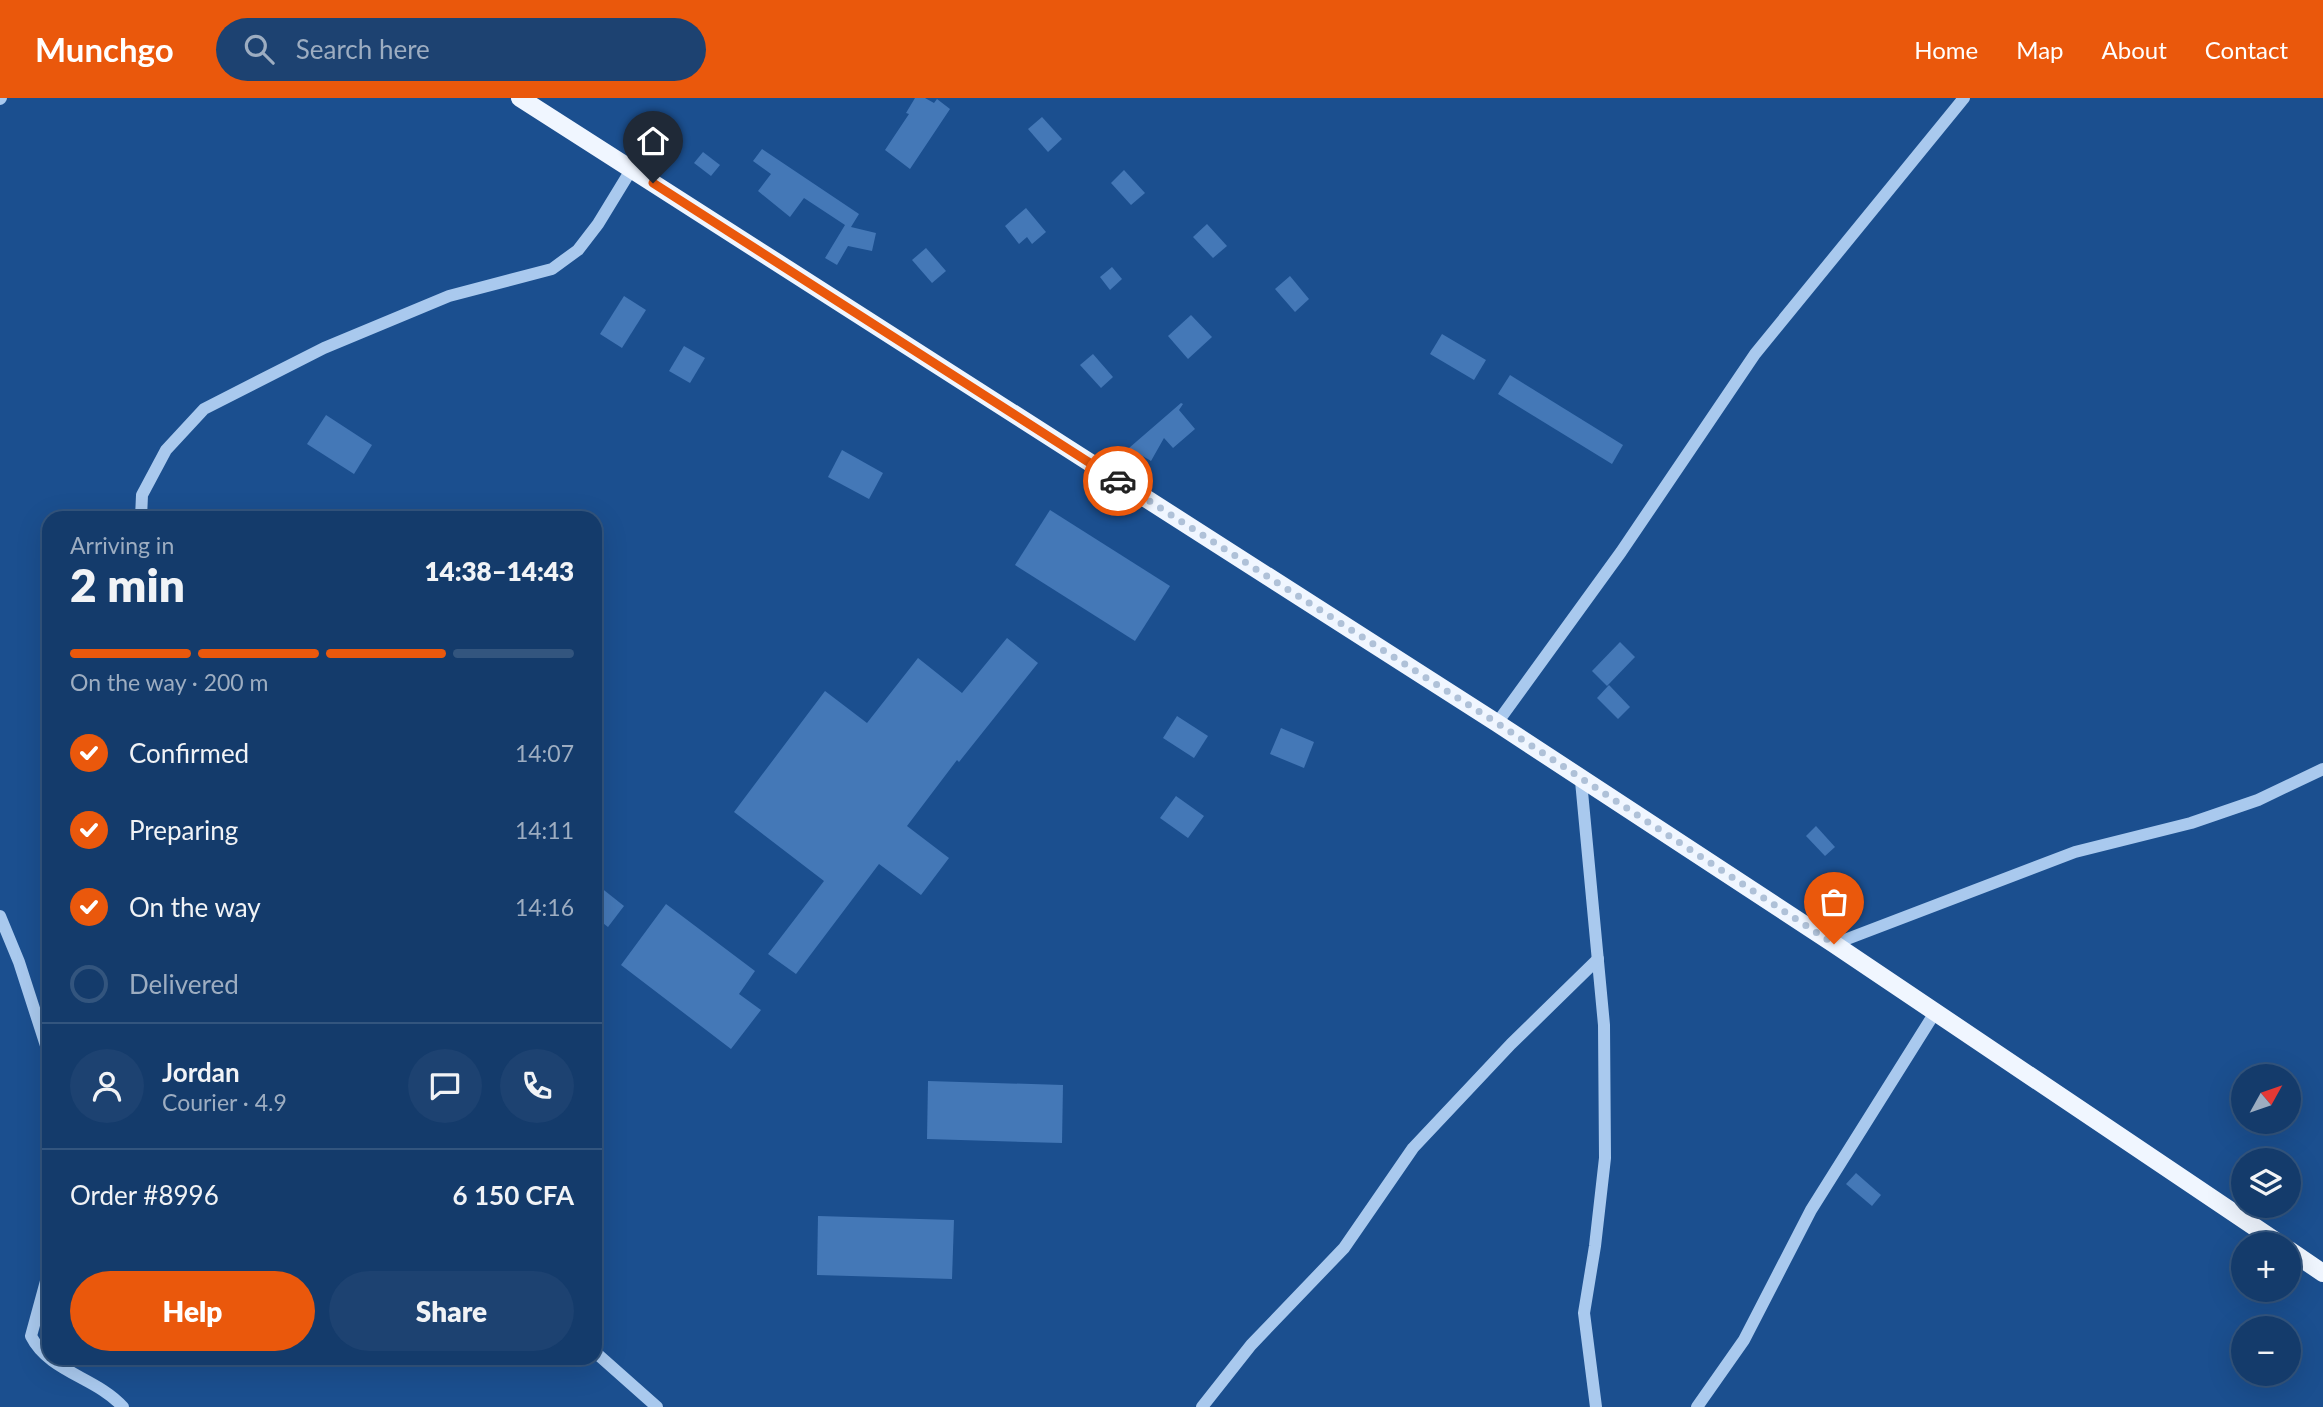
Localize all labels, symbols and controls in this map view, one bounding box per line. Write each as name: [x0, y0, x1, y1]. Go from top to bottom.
search box: [216, 18, 706, 81]
text: Munchgo: [35, 29, 174, 69]
icon: search: [240, 30, 278, 68]
text: Search here: [296, 33, 430, 65]
text: Home: [1914, 35, 1978, 64]
text: Map: [2016, 35, 2064, 64]
text: About: [2102, 35, 2167, 64]
text: Contact: [2205, 35, 2288, 64]
pin: [623, 111, 683, 183]
icon: home: [634, 122, 672, 160]
courier: [1083, 446, 1153, 516]
icon: car: [1099, 462, 1137, 500]
text: Arriving in: [70, 531, 174, 559]
text: 14:38–14:43: [424, 555, 574, 587]
text: 2 min: [70, 557, 185, 612]
text: On the way · 200 m: [70, 668, 269, 696]
icon: check: [70, 734, 108, 772]
text: Confirmed: [129, 737, 249, 769]
text: 14:07: [515, 739, 574, 767]
icon: check: [70, 811, 108, 849]
text: Preparing: [129, 814, 238, 846]
text: 14:11: [515, 816, 574, 844]
pin: [1804, 872, 1864, 944]
icon: bag: [1815, 883, 1853, 921]
icon: check: [70, 888, 108, 926]
text: On the way: [129, 891, 261, 923]
text: 14:16: [515, 893, 574, 921]
text: Delivered: [129, 968, 239, 1000]
button: person: [70, 1049, 144, 1123]
button: chat: [408, 1049, 482, 1123]
button: phone: [500, 1049, 574, 1123]
text: Jordan: [162, 1056, 240, 1088]
north arrow: [2231, 1064, 2301, 1134]
map controls: [2231, 1064, 2301, 1386]
text: Courier · 4.9: [162, 1088, 287, 1116]
button: layers: [2231, 1148, 2301, 1218]
text: Order #8996: [70, 1179, 219, 1211]
text: 6 150 CFA: [453, 1179, 574, 1211]
button: +: [2231, 1232, 2301, 1302]
button: Help: [70, 1271, 315, 1351]
button: Share: [329, 1271, 574, 1351]
button: −: [2231, 1316, 2301, 1386]

